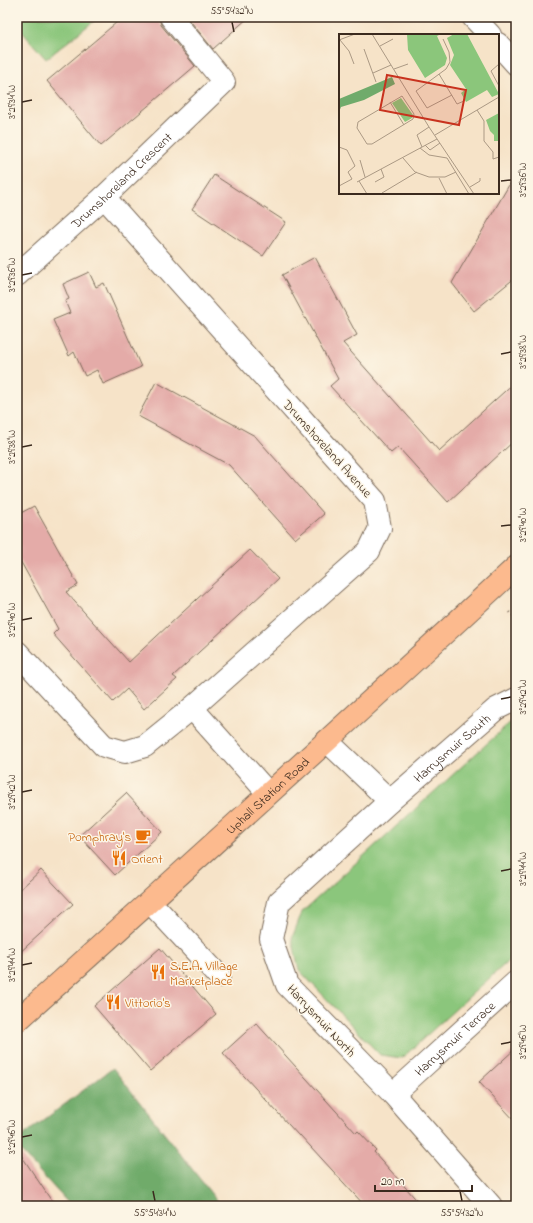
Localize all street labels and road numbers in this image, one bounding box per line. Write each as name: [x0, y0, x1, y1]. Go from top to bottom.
street label: Drumshoreland Crescent: [66, 128, 177, 234]
street label: Drumshoreland Avenue: [277, 395, 376, 502]
street label: Harrysmuir South: [410, 710, 495, 788]
street label: Uphall Station Road: [222, 753, 315, 839]
street label: Harrysmuir North: [281, 980, 360, 1062]
street label: Harrysmuir Terrace: [411, 997, 500, 1081]

